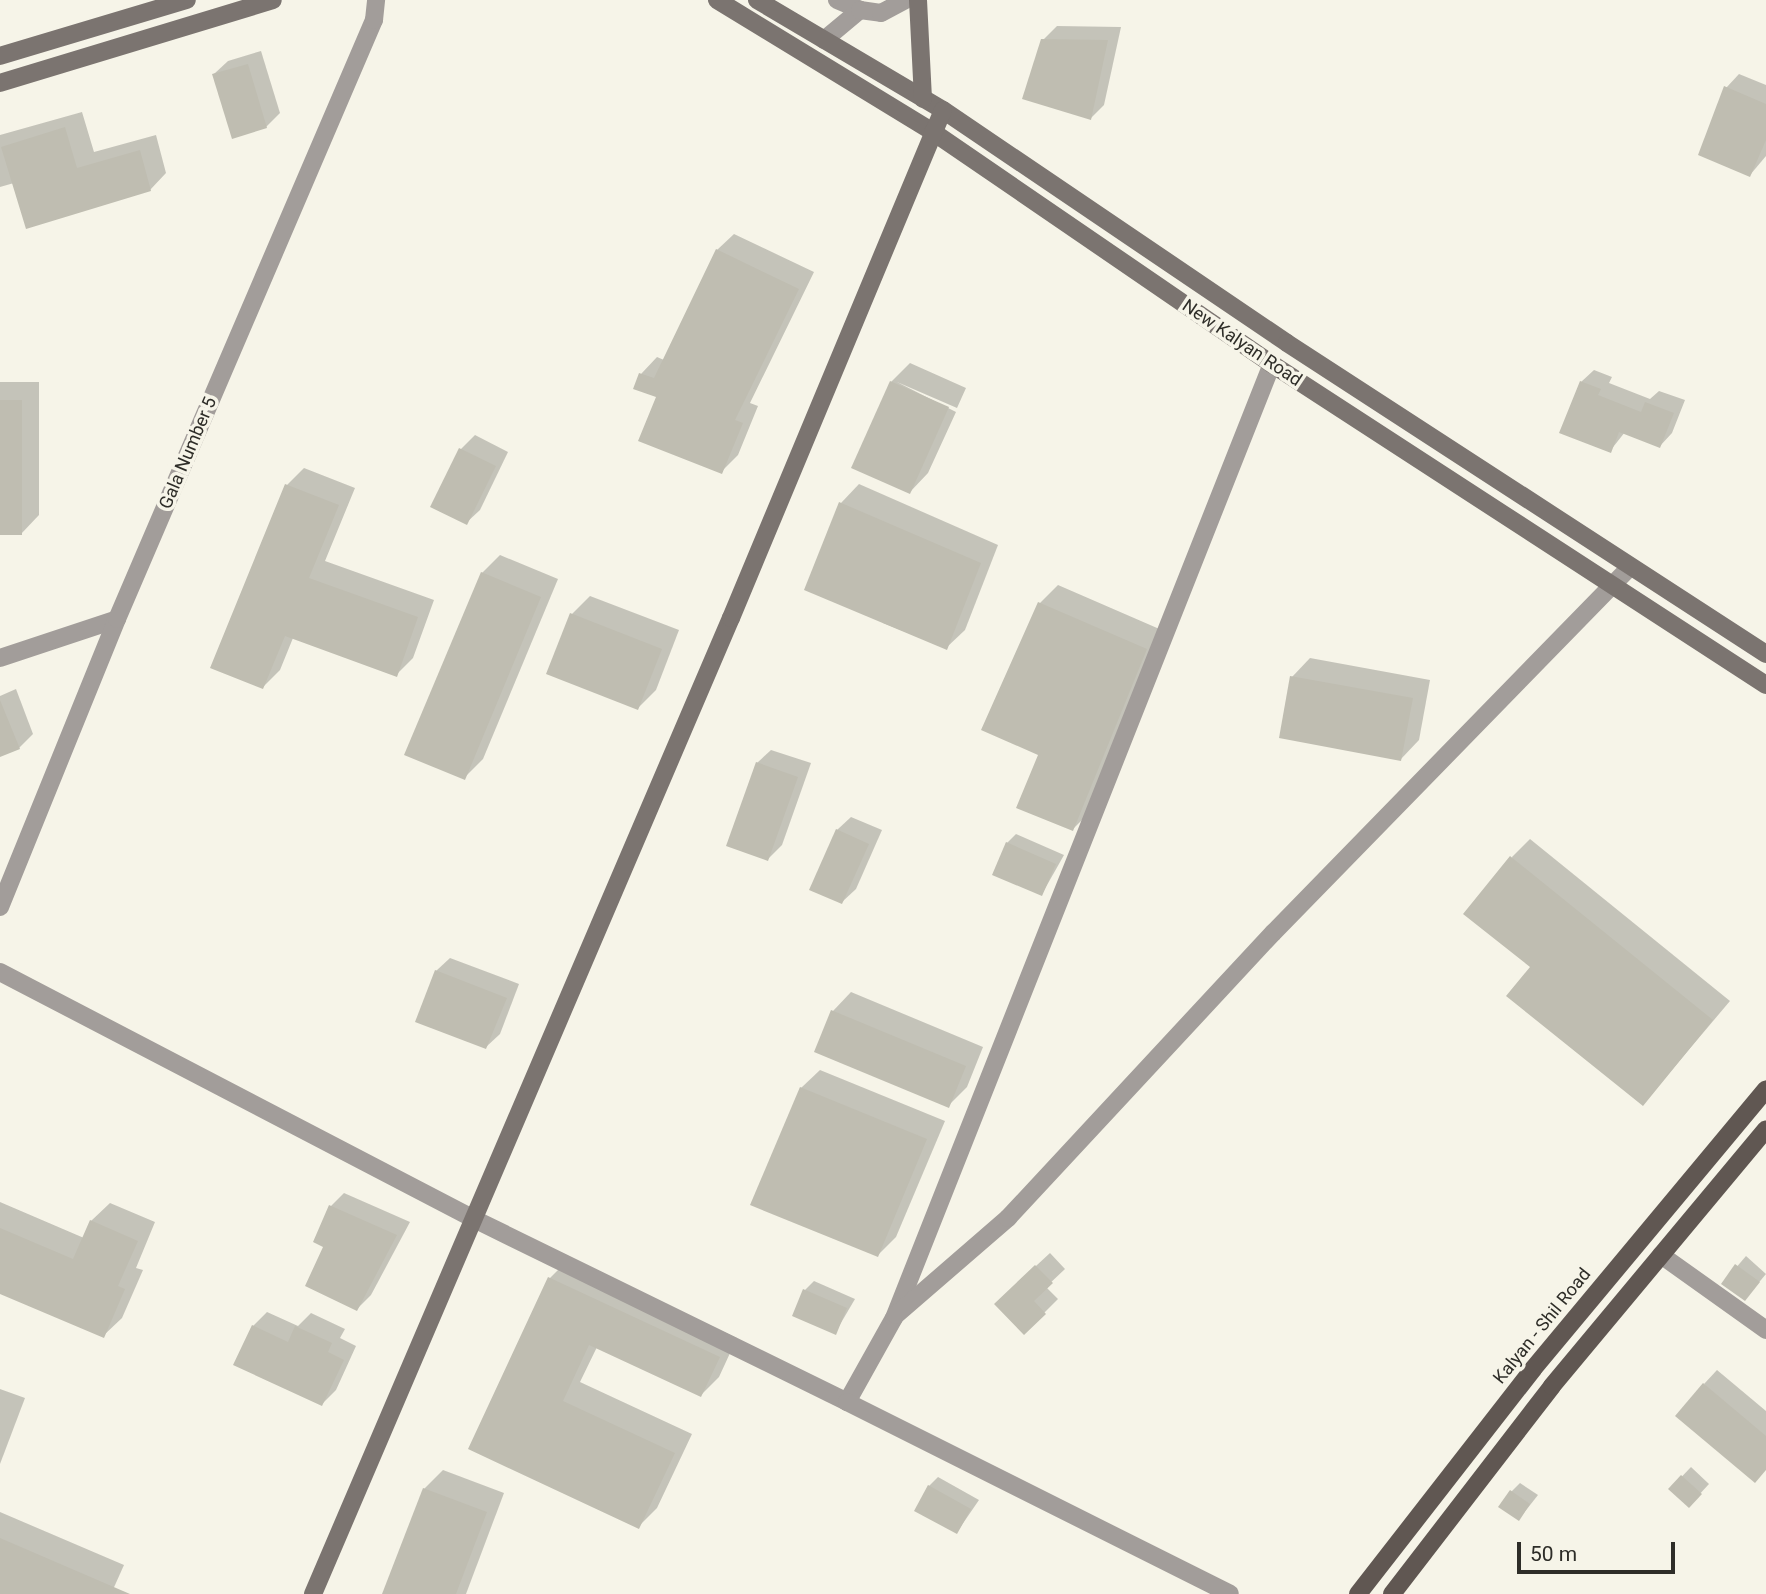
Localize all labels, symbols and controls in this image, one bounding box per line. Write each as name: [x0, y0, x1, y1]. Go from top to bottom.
street label: New Kalyan Road: [1178, 295, 1306, 391]
street label: Gala Number 5: [155, 394, 221, 512]
street label: Kalyan - Shil Road: [1489, 1264, 1595, 1388]
scale bar: [1521, 1528, 1678, 1572]
text: 50 m: [1530, 1542, 1577, 1566]

